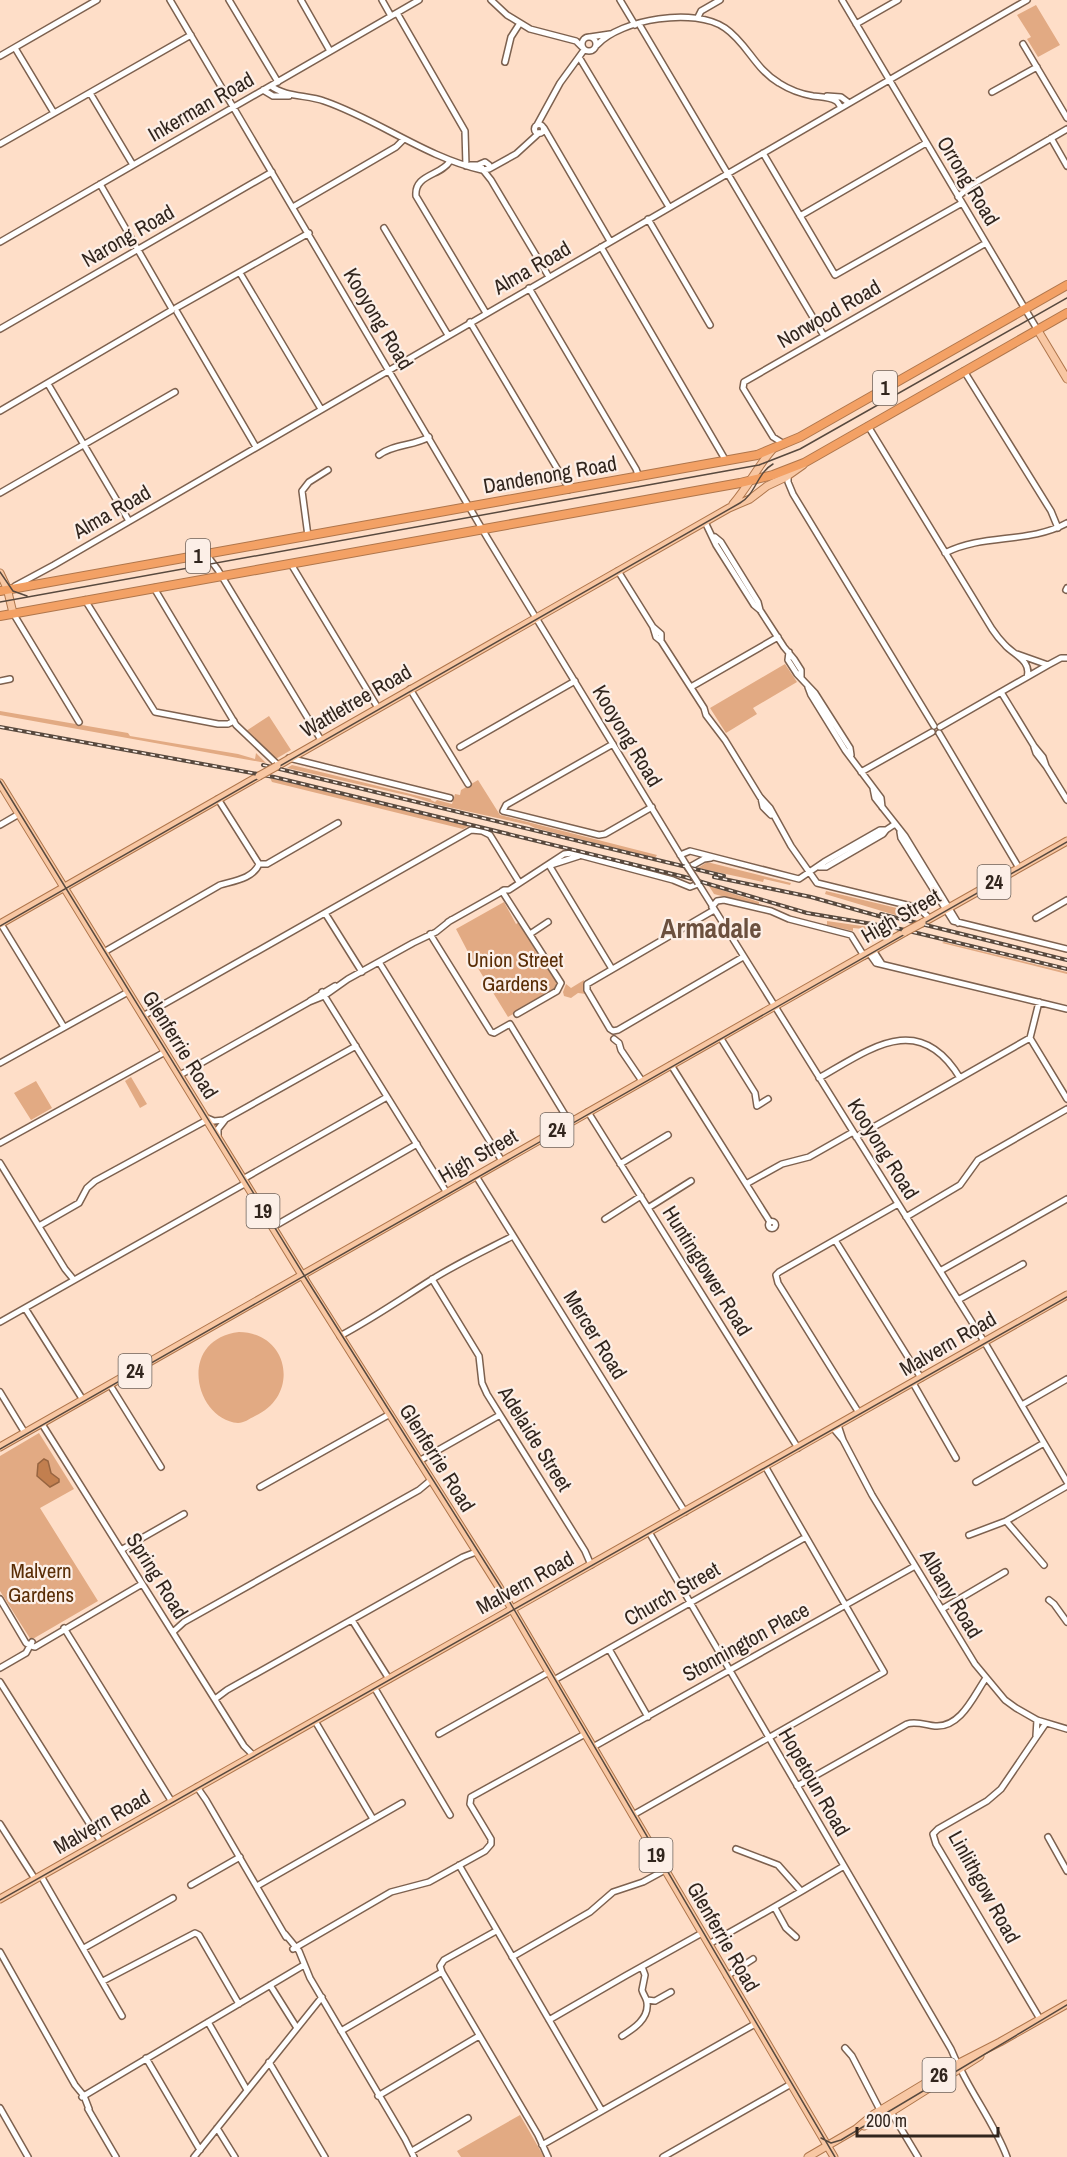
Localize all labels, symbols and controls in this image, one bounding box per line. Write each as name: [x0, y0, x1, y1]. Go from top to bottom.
street label: Inkerman Road: [143, 65, 259, 149]
street label: Orrong Road: [930, 131, 1006, 231]
street label: Narong Road: [76, 197, 179, 274]
street label: Alma Road: [487, 234, 576, 302]
street label: Kooyong Road: [337, 262, 420, 375]
street label: Norwood Road: [772, 272, 886, 355]
road number: 1: [873, 371, 897, 405]
street label: Dandenong Road: [481, 449, 619, 501]
street label: Alma Road: [67, 478, 156, 546]
road number: 1: [186, 539, 210, 573]
street label: Wattletree Road: [295, 657, 417, 744]
street label: Kooyong Road: [586, 679, 669, 792]
road number: 24: [978, 865, 1010, 899]
street label: High Street: [856, 881, 946, 950]
district label: Armadale: [661, 910, 761, 946]
park label: Union Street Gardens: [467, 945, 564, 998]
street label: Glenferrie Road: [136, 985, 225, 1104]
street label: Kooyong Road: [841, 1093, 926, 1205]
road number: 24: [540, 1113, 574, 1147]
street label: High Street: [433, 1121, 523, 1190]
road number: 19: [246, 1194, 280, 1228]
street label: Huntingtower Road: [656, 1200, 759, 1341]
street label: Mercer Road: [557, 1285, 634, 1385]
street label: Malvern Road: [894, 1304, 1001, 1383]
road number: 24: [118, 1354, 152, 1388]
street label: Adelaide Street: [491, 1380, 579, 1497]
street label: Glenferrie Road: [393, 1398, 482, 1517]
street label: Spring Road: [120, 1527, 195, 1624]
street label: Albany Road: [913, 1543, 989, 1643]
street label: Malvern Road: [471, 1544, 579, 1621]
street label: Church Street: [618, 1554, 725, 1633]
park label: Malvern Gardens: [8, 1556, 74, 1609]
street label: Stonnington Place: [677, 1595, 814, 1688]
street label: Hopetoun Road: [772, 1722, 857, 1841]
street label: Malvern Road: [48, 1782, 155, 1861]
street label: Linlithgow Road: [942, 1825, 1027, 1948]
road number: 19: [640, 1838, 672, 1872]
street label: Glenferrie Road: [680, 1876, 767, 1997]
road number: 26: [922, 2058, 956, 2092]
scale bar: [857, 2100, 998, 2138]
text: 200 m: [866, 2108, 907, 2133]

